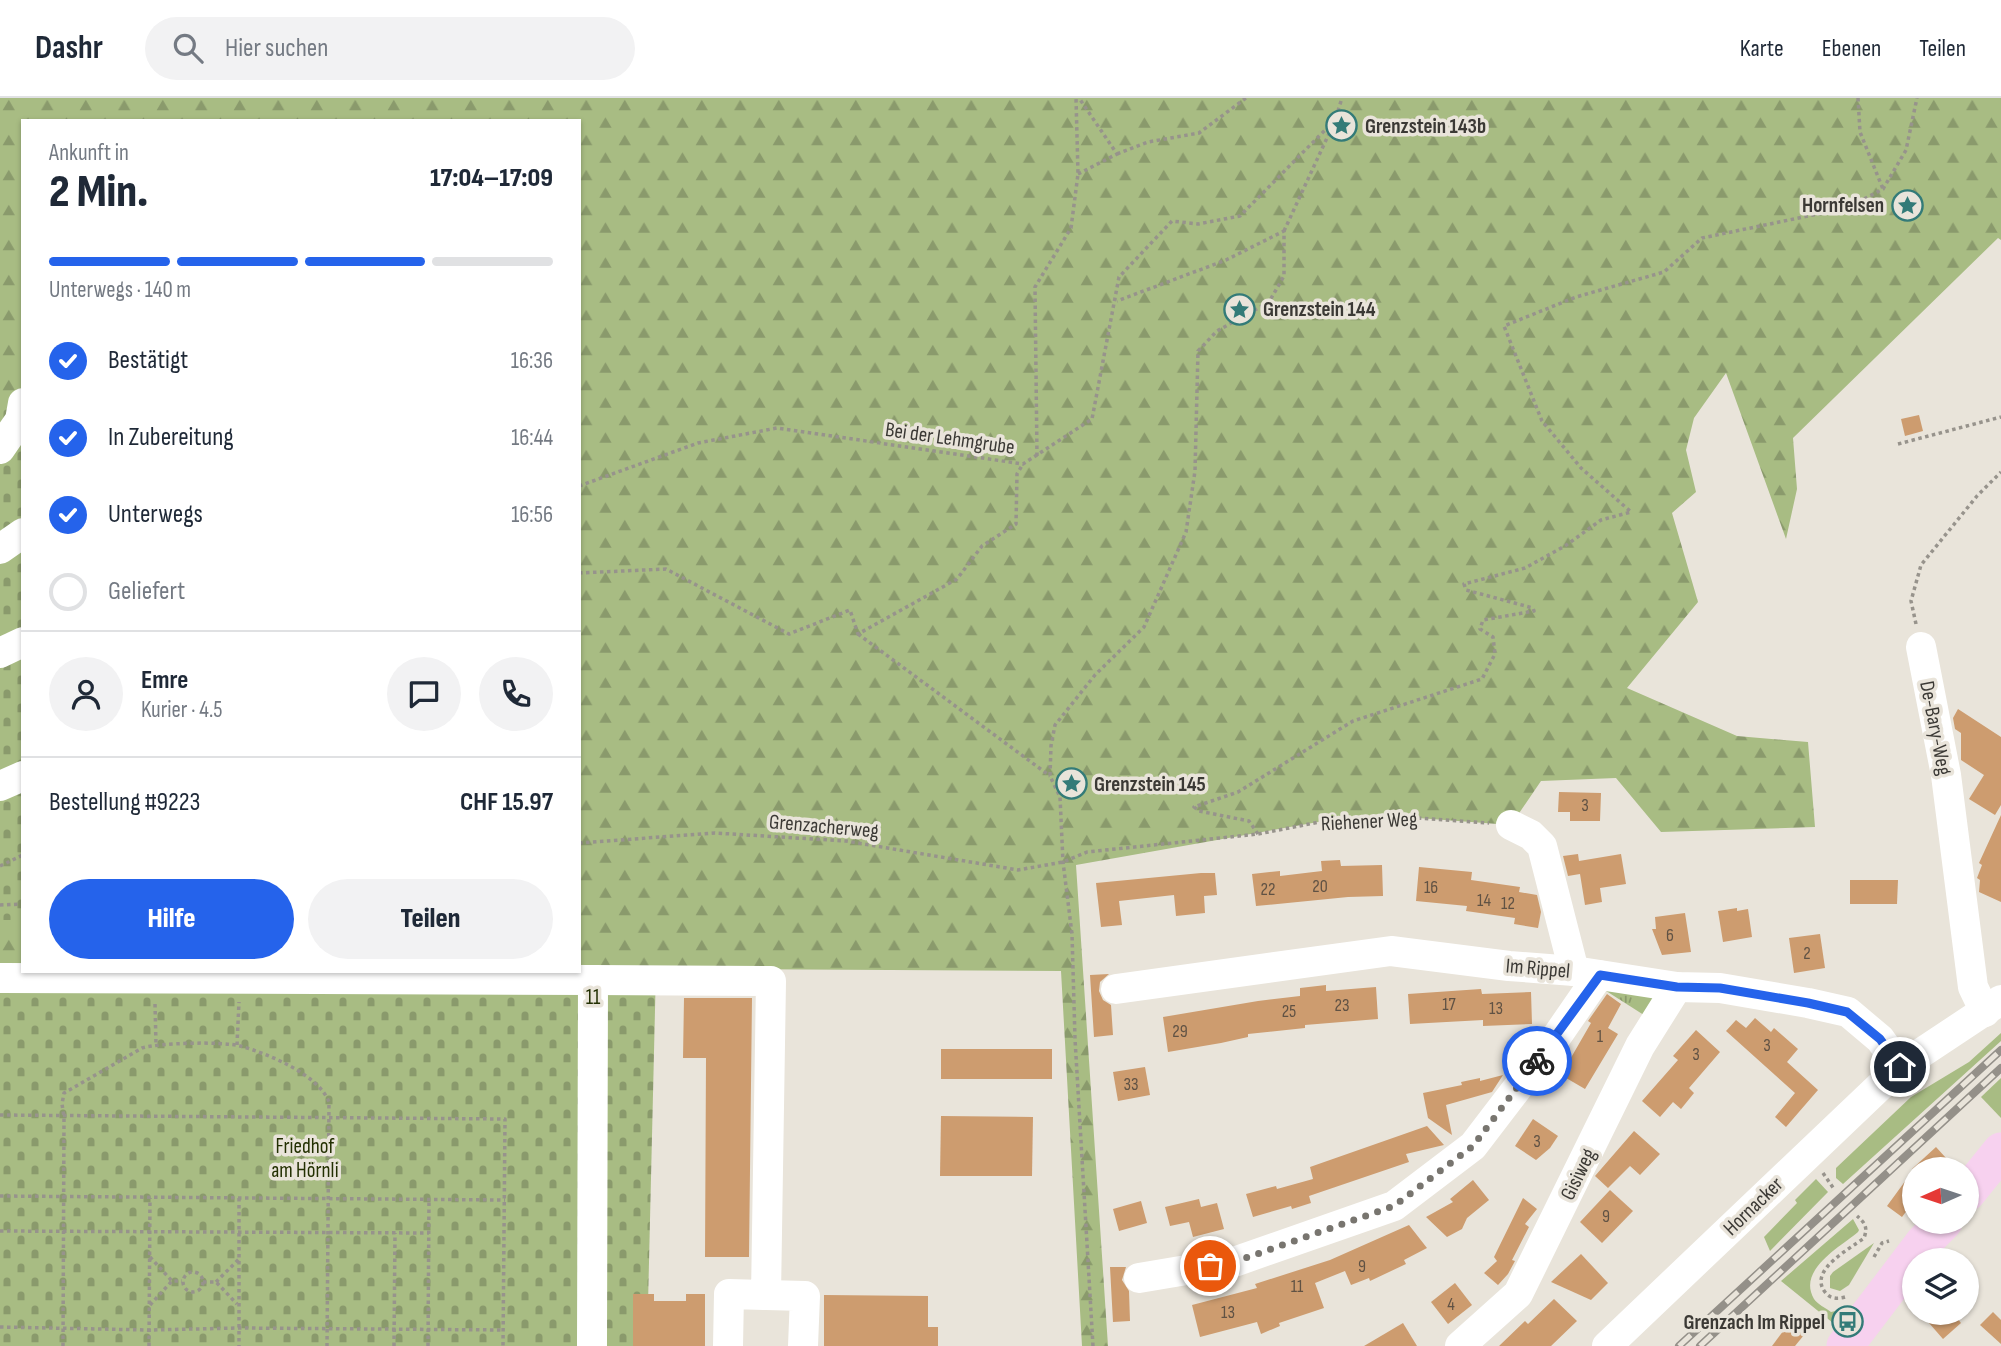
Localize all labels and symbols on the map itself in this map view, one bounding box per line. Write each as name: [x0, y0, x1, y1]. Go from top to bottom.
place icon: Grenzstein 143b: [1325, 109, 1359, 143]
place label: Grenzstein 143b: [1365, 114, 1486, 139]
place icon: Hornfelsen: [1890, 188, 1924, 222]
place label: Hornfelsen: [1802, 193, 1884, 218]
place icon: Grenzstein 144: [1223, 292, 1257, 326]
place label: Grenzstein 144: [1263, 297, 1376, 322]
street label: Bei der Lehmgrube: [884, 417, 1016, 460]
street label: De-Bary-Weg: [1914, 679, 1957, 777]
place icon: Grenzstein 145: [1054, 767, 1088, 801]
place label: Grenzstein 145: [1094, 772, 1206, 797]
house number: 3: [1581, 795, 1589, 816]
street label: Riehener Weg: [1320, 806, 1418, 837]
street label: Grenzacherweg: [768, 809, 880, 844]
house number: 20: [1312, 876, 1328, 897]
house number: 16: [1424, 877, 1438, 898]
house number: 22: [1261, 879, 1275, 900]
house number: 14: [1477, 890, 1491, 911]
house number: 12: [1501, 893, 1515, 914]
house number: 6: [1666, 925, 1674, 946]
house number: 2: [1803, 943, 1811, 964]
street label: Im Rippel: [1505, 953, 1571, 984]
park label: 11: [586, 985, 601, 1010]
house number: 17: [1442, 994, 1457, 1015]
house number: 23: [1335, 995, 1350, 1016]
house number: 13: [1489, 998, 1503, 1019]
house number: 25: [1282, 1001, 1296, 1022]
house number: 29: [1172, 1021, 1188, 1042]
courier: [1502, 1026, 1572, 1096]
house number: 1: [1597, 1026, 1604, 1047]
house number: 3: [1763, 1035, 1771, 1056]
pin: [1870, 1037, 1930, 1097]
house number: 3: [1692, 1044, 1700, 1065]
house number: 33: [1123, 1074, 1139, 1095]
house number: 3: [1533, 1131, 1541, 1152]
park label: Friedhof am Hörnli: [271, 1134, 339, 1183]
street label: Gisiweg: [1555, 1144, 1602, 1204]
north arrow: [1902, 1157, 1979, 1234]
street label: Hornacker: [1718, 1172, 1788, 1241]
house number: 9: [1602, 1206, 1610, 1227]
pin: [1180, 1236, 1240, 1296]
house number: 9: [1358, 1256, 1366, 1277]
house number: 11: [1291, 1276, 1304, 1297]
house number: 4: [1447, 1294, 1455, 1315]
house number: 13: [1221, 1302, 1235, 1323]
bus stop icon: Grenzach Im Rippel: [1831, 1305, 1865, 1339]
place label: Grenzach Im Rippel: [1683, 1310, 1825, 1335]

